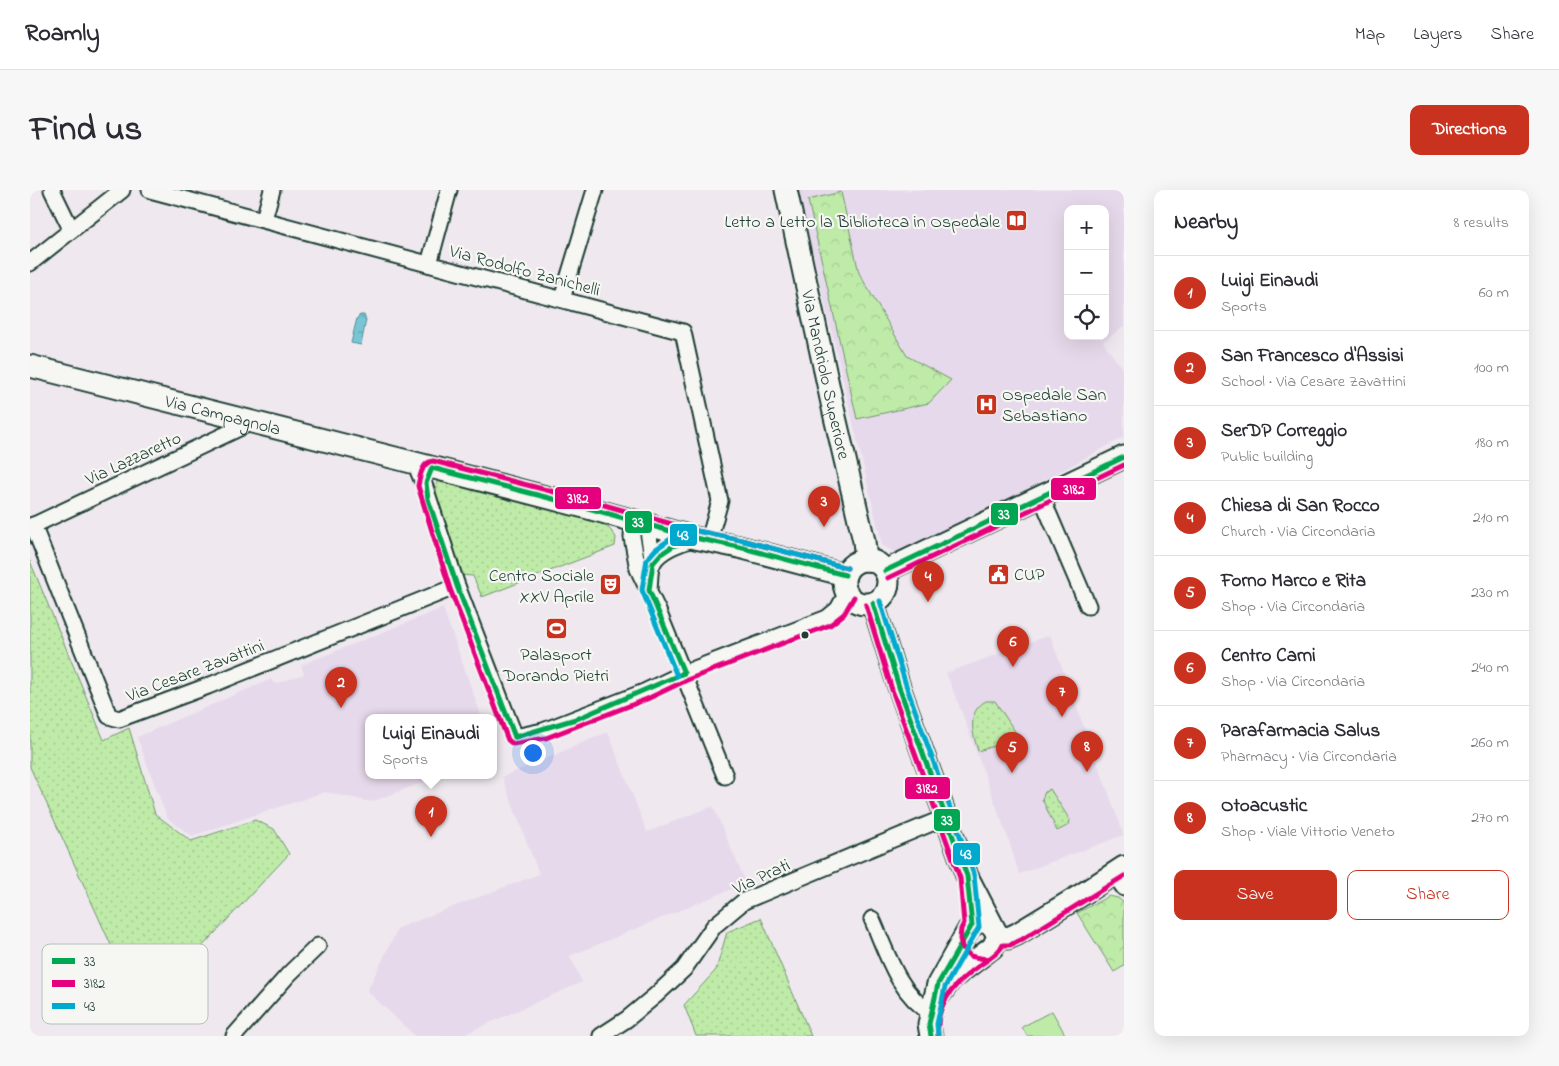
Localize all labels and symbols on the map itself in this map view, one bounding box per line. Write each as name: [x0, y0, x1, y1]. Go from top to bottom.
library icon: Letto a Letto la Biblioteca in Ospedale: [1004, 209, 1028, 233]
place label: Letto a Letto la Biblioteca in Ospedale: [725, 210, 1001, 236]
street label: Via Rodolfo Zanichelli: [445, 239, 603, 305]
street label: Via Mandriolo Superiore: [793, 287, 856, 463]
place label: Ospedale San Sebastiano: [1002, 383, 1107, 430]
street label: Via Campagnola: [161, 389, 283, 444]
hospital icon: Ospedale San Sebastiano: [974, 392, 998, 416]
street label: Via Lazzaretto: [81, 426, 186, 494]
line badge: 3I82: [1050, 477, 1097, 501]
text: 3I82: [1062, 480, 1085, 501]
line badge: 3I82: [554, 486, 602, 510]
pin: 3: [808, 486, 840, 527]
text: 3I82: [566, 489, 589, 510]
line badge: 33: [990, 502, 1019, 526]
text: 33: [997, 505, 1010, 526]
line badge: 33: [624, 510, 653, 534]
text: 33: [631, 513, 644, 534]
line badge: 43: [669, 523, 698, 547]
text: 43: [676, 526, 689, 547]
pin: 4: [912, 561, 944, 602]
public building icon: CUP: [986, 562, 1010, 586]
place label: CUP: [1014, 563, 1045, 589]
place label: Centro Sociale XXV Aprile: [489, 564, 595, 611]
theatre icon: Centro Sociale XXV Aprile: [598, 573, 622, 597]
sports icon: Palasport Dorando Pietri: [544, 617, 568, 641]
pin: 6: [997, 626, 1029, 667]
unlabelled marker: [800, 630, 810, 640]
street label: Via Cesare Zavattini: [122, 634, 268, 710]
place label: Palasport Dorando Pietri: [502, 643, 609, 690]
pin: 2: [325, 667, 357, 708]
pin: 7: [1046, 676, 1078, 717]
pin: 8: [1071, 731, 1103, 772]
pin: 5: [996, 732, 1028, 773]
your location: [520, 740, 546, 766]
line badge: 3I82: [904, 776, 951, 800]
text: 3I82: [915, 779, 938, 800]
pin: 1: [415, 796, 447, 837]
line badge: 33: [933, 808, 961, 832]
text: 33: [940, 811, 953, 832]
line badge: 43: [952, 842, 981, 866]
text: 43: [959, 845, 972, 866]
street label: Via Prati: [728, 853, 795, 903]
legend: [42, 944, 208, 1024]
text: 33: [84, 952, 96, 973]
text: 3I82: [84, 974, 105, 995]
text: 43: [84, 997, 96, 1018]

